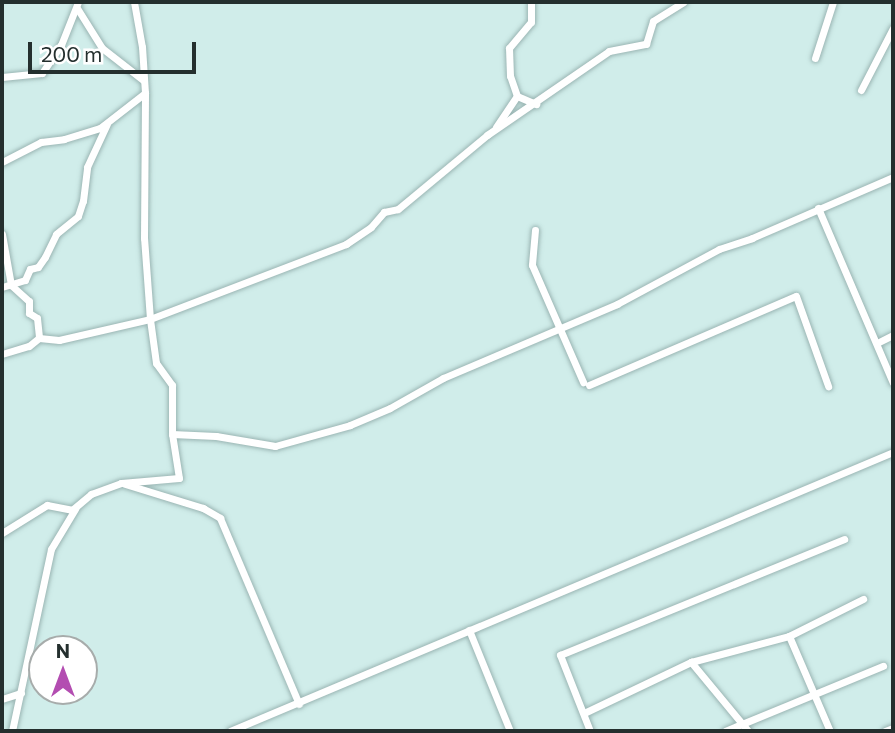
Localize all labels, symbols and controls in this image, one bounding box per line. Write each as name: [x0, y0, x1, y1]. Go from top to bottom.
scale bar: [32, 28, 200, 72]
text: 200 m: [41, 41, 102, 66]
north arrow: [28, 635, 98, 705]
text: N: [56, 639, 70, 662]

